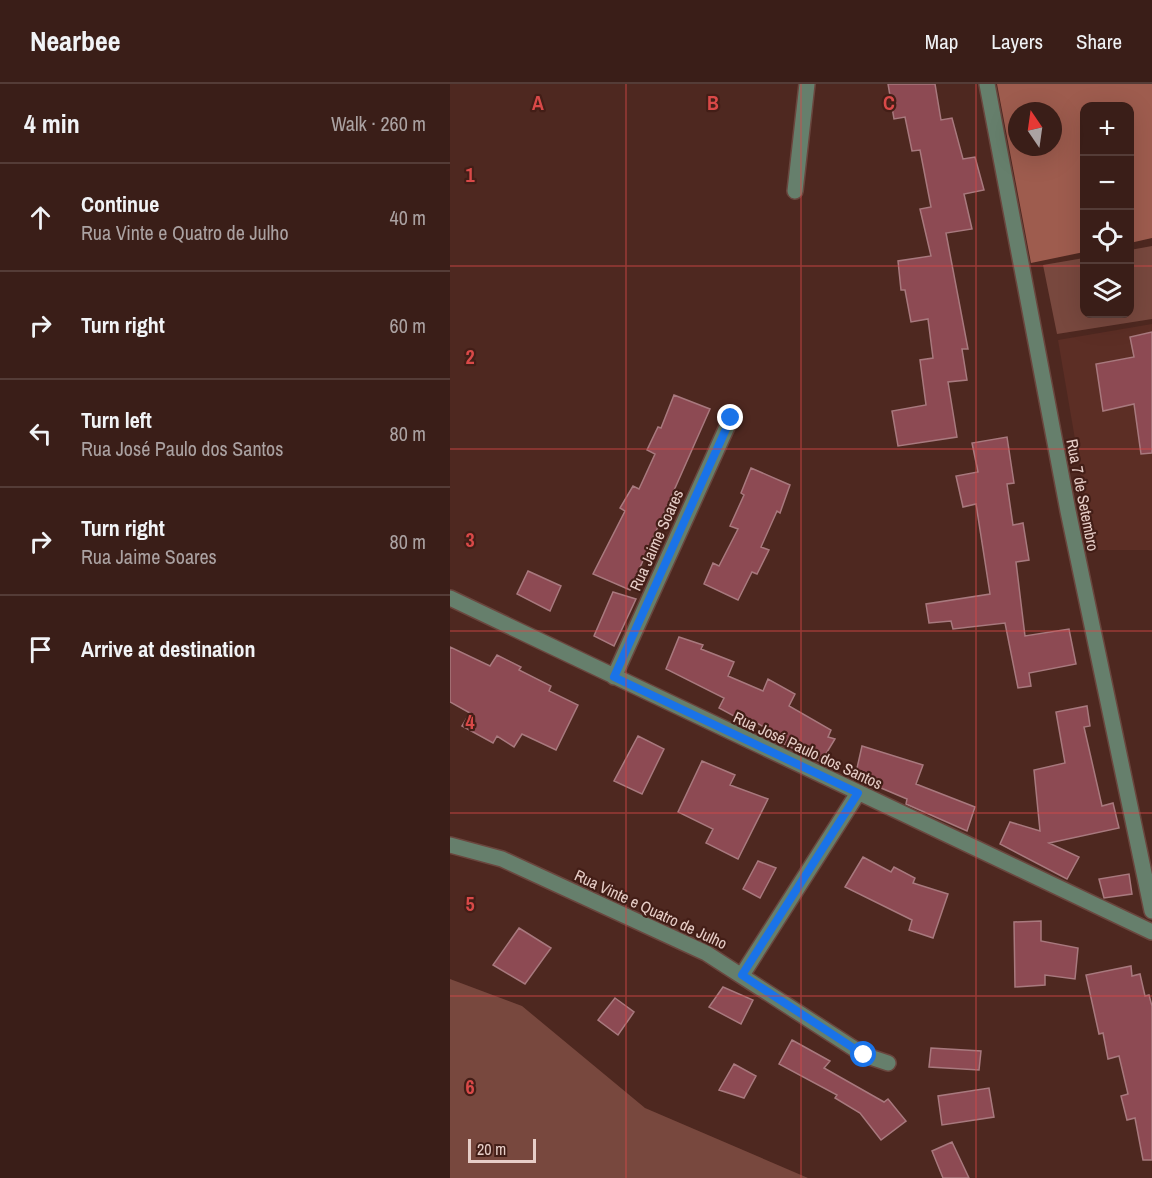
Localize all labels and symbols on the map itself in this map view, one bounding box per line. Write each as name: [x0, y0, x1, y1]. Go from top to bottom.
text: A: [532, 89, 544, 116]
text: B: [707, 89, 719, 116]
text: C: [883, 89, 895, 116]
north arrow: [1008, 102, 1062, 156]
text: 1: [465, 161, 475, 188]
text: 2: [465, 343, 475, 370]
route end: [717, 404, 743, 430]
street label: Rua 7 de Setembro: [1061, 437, 1105, 553]
street label: Rua Jaime Soares: [624, 486, 688, 594]
text: 3: [465, 526, 475, 553]
street label: Rua José Paulo dos Santos: [730, 706, 886, 794]
text: 4: [465, 708, 475, 735]
street label: Rua Vinte e Quatro de Julho: [571, 864, 731, 954]
text: 5: [465, 890, 475, 917]
route start: [850, 1041, 876, 1067]
text: 6: [465, 1073, 475, 1100]
scale bar: [468, 1136, 536, 1164]

